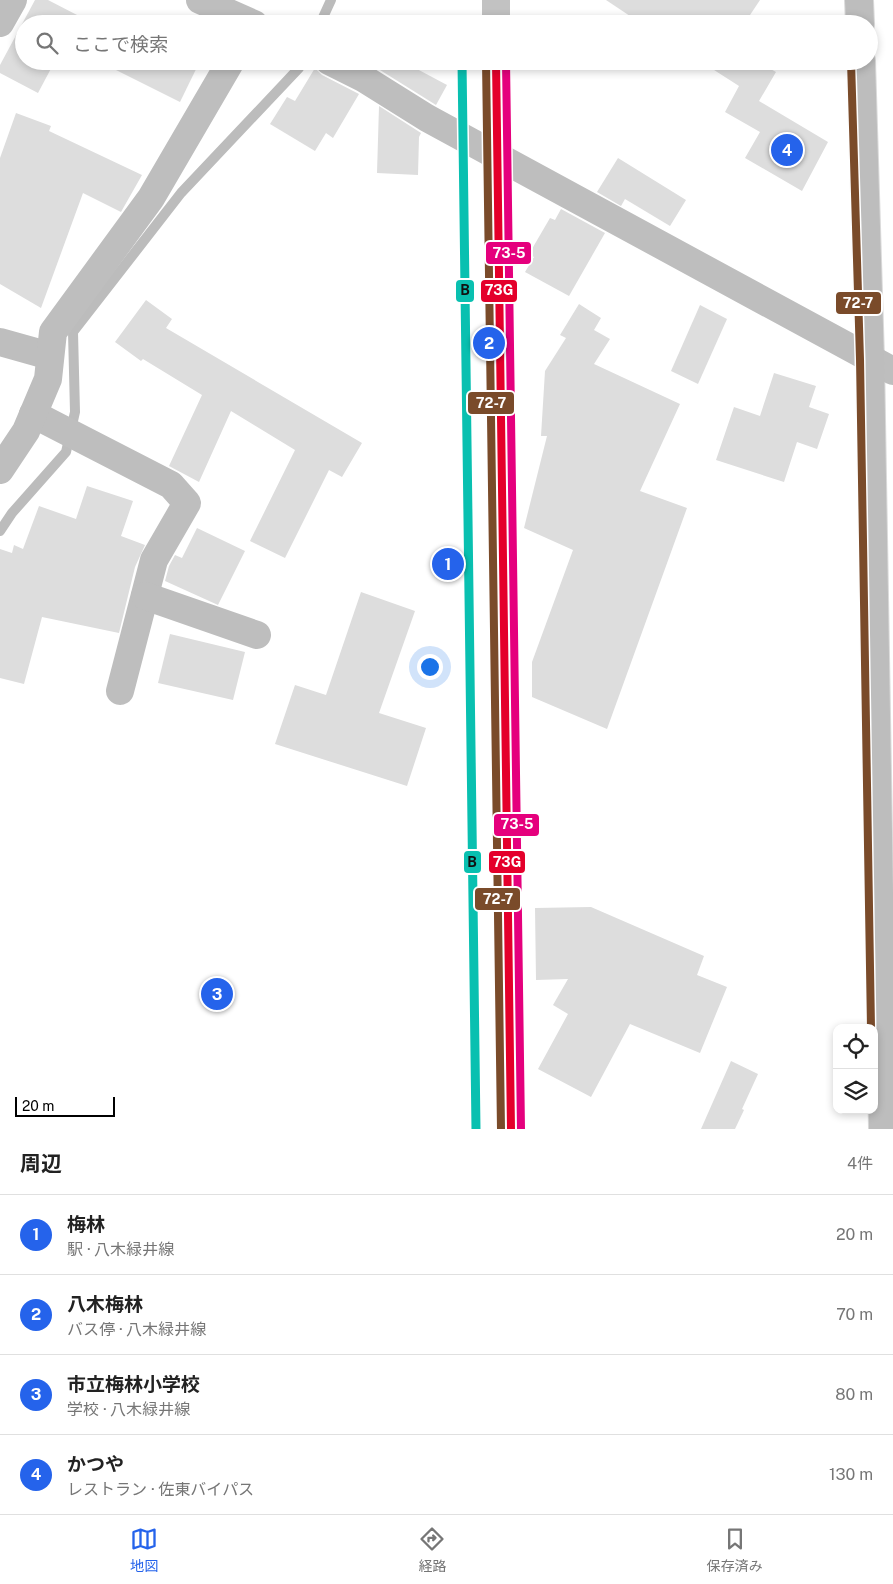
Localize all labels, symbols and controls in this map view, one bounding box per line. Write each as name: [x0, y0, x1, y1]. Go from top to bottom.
search box: [15, 15, 878, 70]
icon: search: [33, 29, 61, 57]
text: ここで検索: [73, 33, 168, 55]
pin: 4: [771, 131, 803, 169]
line badge: 73-5: [485, 241, 532, 265]
text: 73-5: [493, 245, 525, 261]
line badge: B: [455, 279, 475, 303]
line badge: 73G: [480, 279, 518, 303]
text: B: [460, 282, 470, 298]
text: 73G: [485, 282, 513, 298]
line badge: 72-7: [835, 291, 882, 315]
text: 72-7: [843, 295, 873, 311]
pin: 2: [473, 324, 505, 362]
line badge: 72-7: [467, 391, 515, 415]
text: 72-7: [476, 395, 506, 411]
pin: 1: [432, 545, 464, 583]
your location: [417, 654, 443, 680]
line badge: 73-5: [493, 813, 540, 837]
text: 73-5: [501, 816, 533, 832]
line badge: B: [463, 850, 482, 874]
line badge: 73G: [488, 850, 526, 874]
text: B: [467, 854, 477, 870]
text: 73G: [493, 854, 521, 870]
line badge: 72-7: [474, 887, 521, 911]
text: 72-7: [483, 891, 513, 907]
pin: 3: [201, 975, 233, 1013]
map controls: [833, 1024, 878, 1114]
button: locate: [833, 1024, 878, 1069]
button: layers: [833, 1069, 878, 1114]
scale bar: [15, 1094, 115, 1117]
text: 20 m: [22, 1098, 54, 1114]
text: 周辺: [20, 1151, 62, 1176]
text: 4件: [847, 1154, 873, 1173]
text: 梅林: [67, 1213, 105, 1235]
text: 1: [33, 1225, 39, 1244]
text: 20 m: [836, 1225, 873, 1244]
text: 駅 · 八木緑井線: [67, 1240, 174, 1259]
text: 八木梅林: [67, 1293, 143, 1315]
text: 2: [31, 1305, 41, 1324]
text: 70 m: [836, 1305, 873, 1324]
text: バス停 · 八木緑井線: [67, 1320, 206, 1339]
text: 市立梅林小学校: [67, 1373, 200, 1395]
text: 3: [31, 1385, 41, 1404]
text: 80 m: [835, 1385, 873, 1404]
text: 学校 · 八木緑井線: [67, 1400, 190, 1419]
text: かつや: [67, 1453, 124, 1475]
text: 4: [31, 1465, 41, 1484]
text: 130 m: [829, 1465, 873, 1484]
text: レストラン · 佐東バイパス: [67, 1480, 254, 1499]
tab: 地図: [130, 1525, 158, 1575]
tab: 経路: [418, 1525, 446, 1575]
tab: 保存済み: [707, 1525, 763, 1575]

